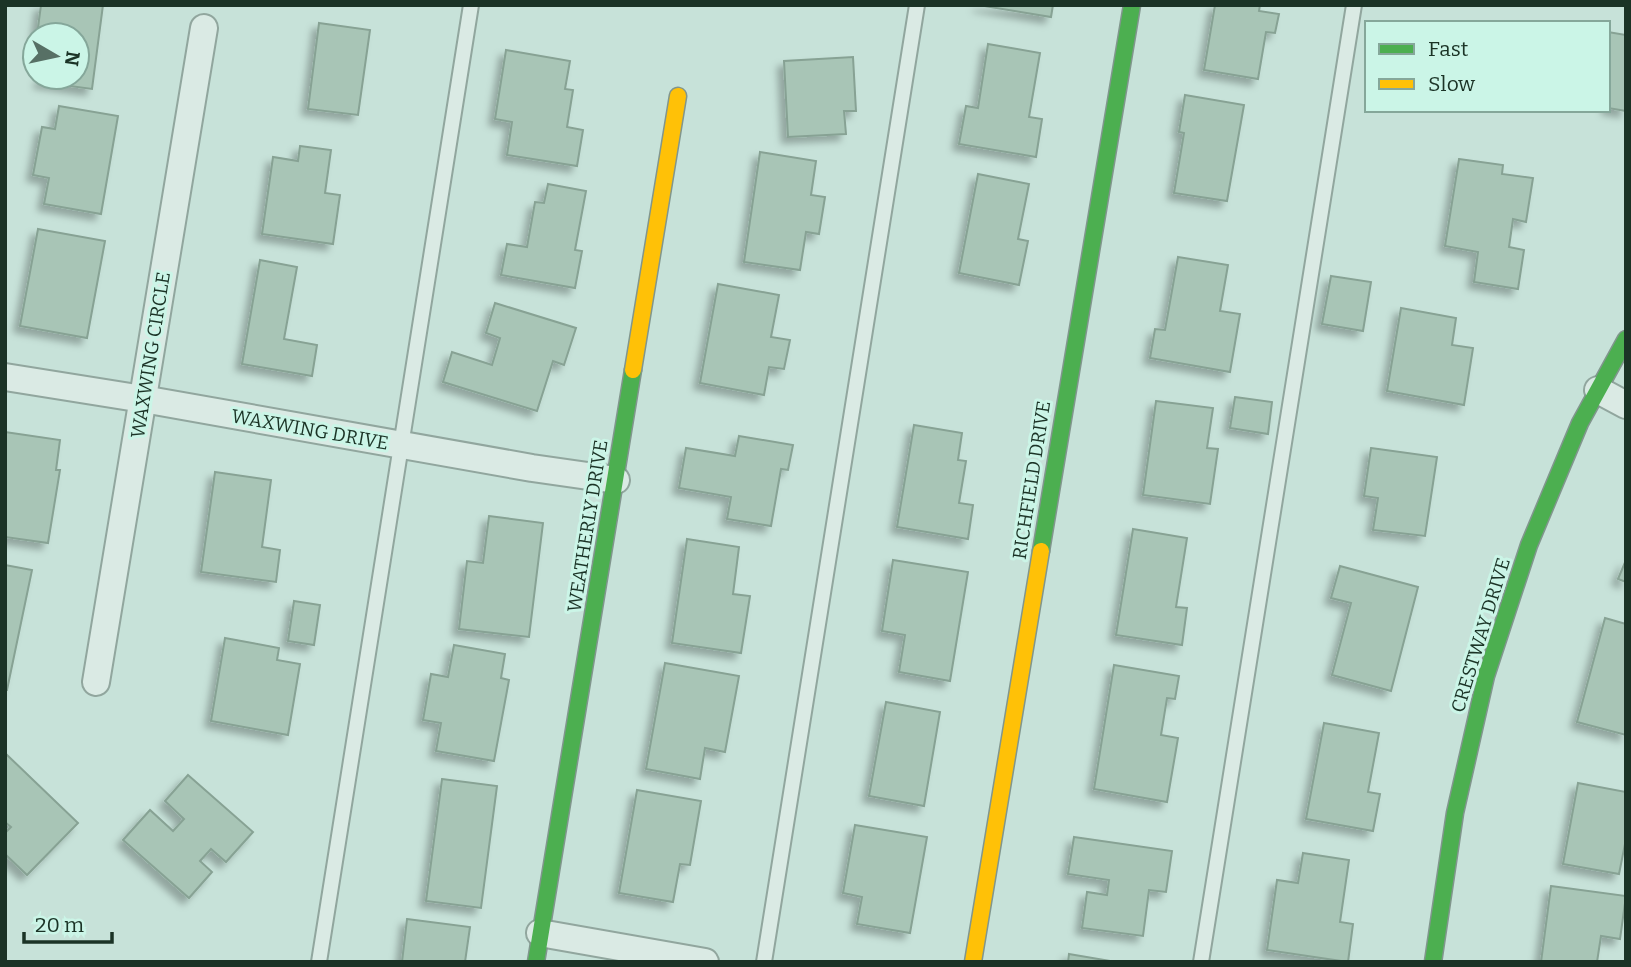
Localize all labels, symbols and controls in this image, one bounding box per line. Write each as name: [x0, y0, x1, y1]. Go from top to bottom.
north arrow: [21, 21, 91, 91]
legend: [1365, 21, 1610, 112]
text: Fast: [1428, 36, 1469, 62]
text: N: [60, 50, 85, 68]
text: Slow: [1428, 71, 1475, 97]
street label: WAXWING CIRCLE: [126, 270, 175, 440]
street label: RICHFIELD DRIVE: [1008, 399, 1055, 561]
street label: WAXWING DRIVE: [230, 404, 390, 455]
street label: WEATHERLY DRIVE: [563, 438, 612, 614]
street label: CRESTWAY DRIVE: [1446, 555, 1515, 715]
scale bar: [24, 900, 112, 944]
text: 20 m: [35, 912, 84, 938]

